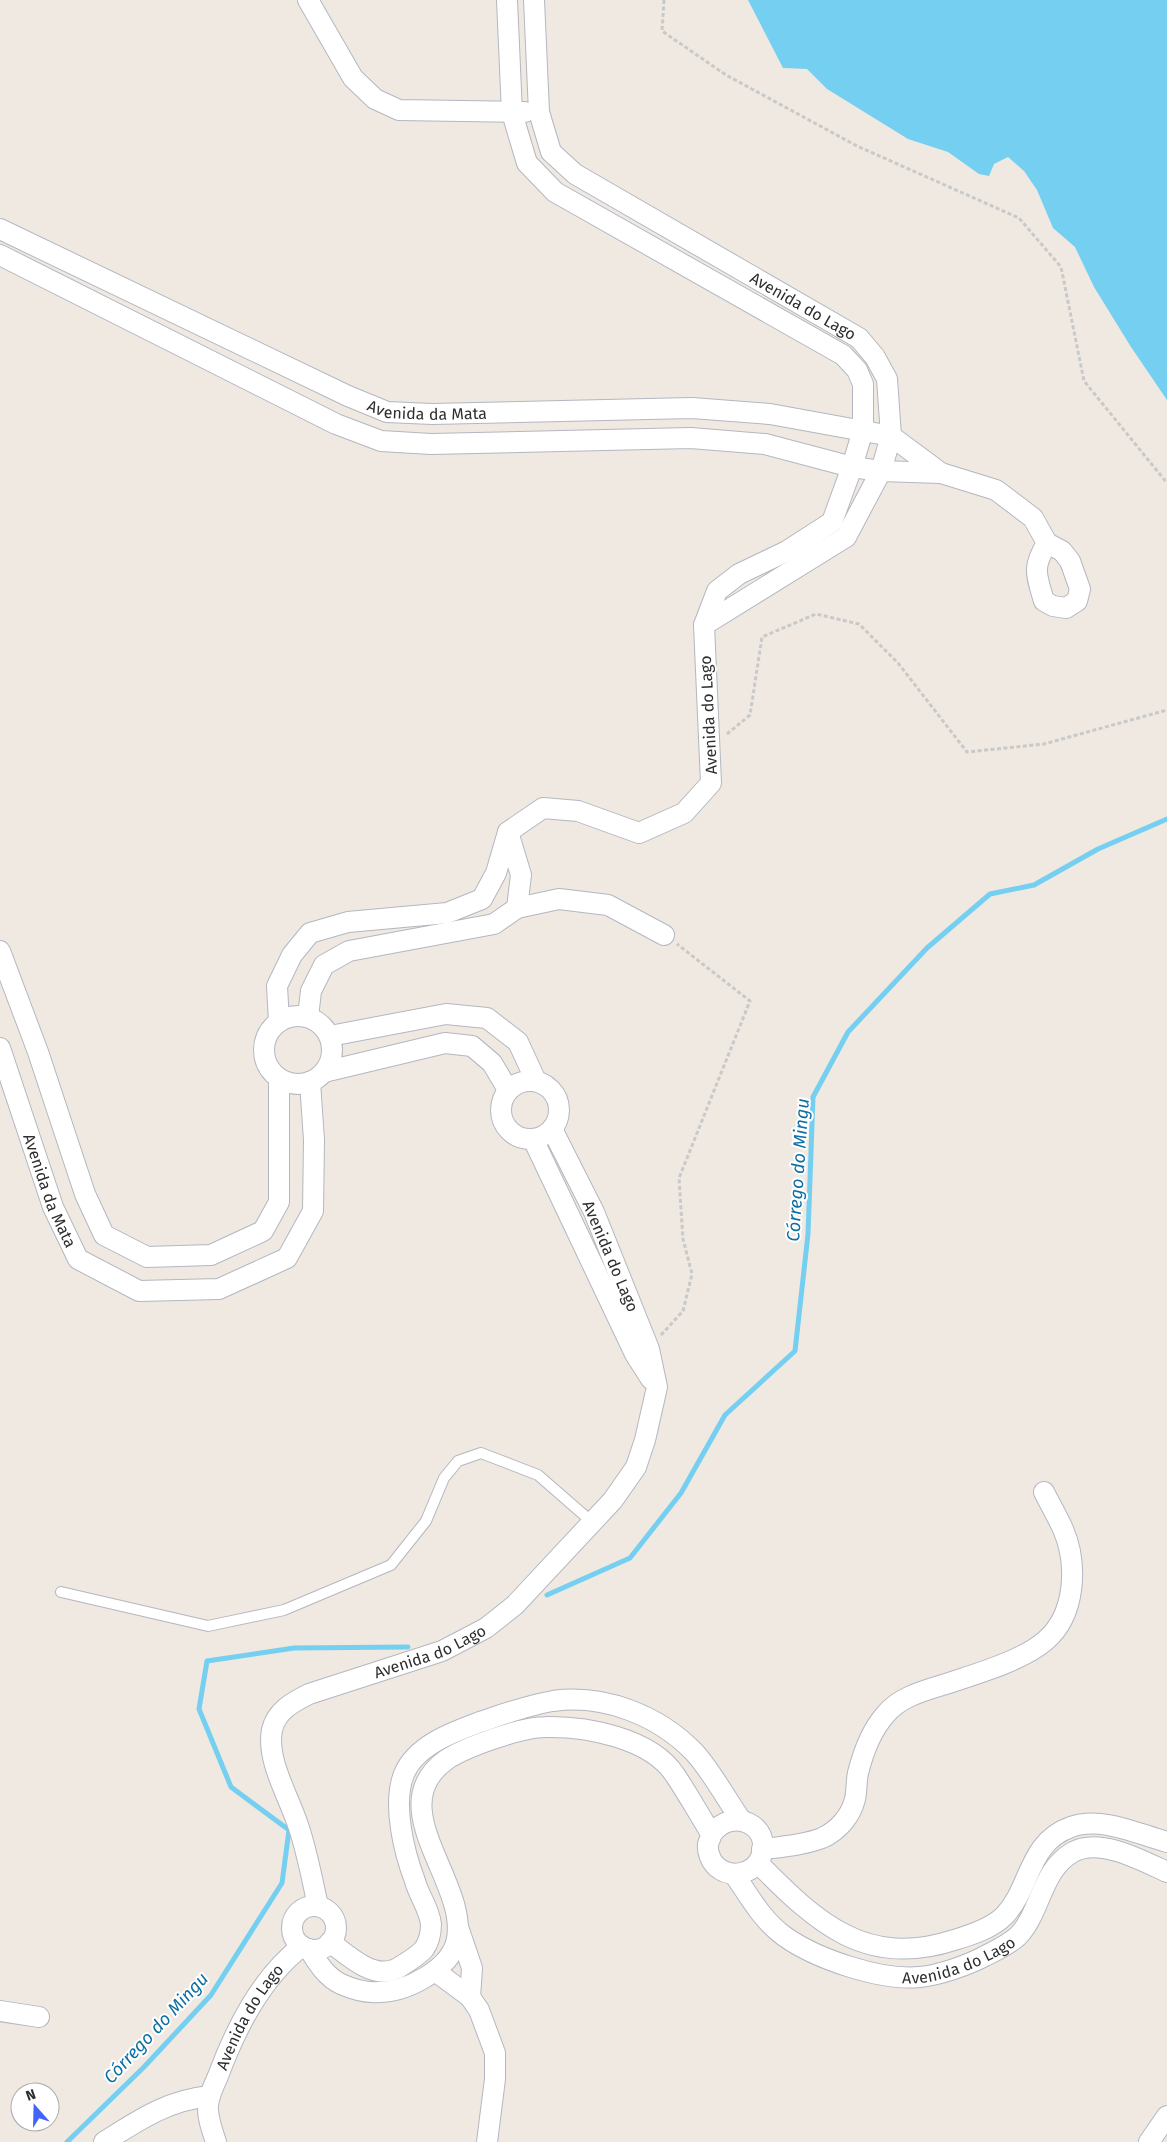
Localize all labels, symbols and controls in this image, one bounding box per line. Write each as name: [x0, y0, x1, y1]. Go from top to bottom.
street label: Avenida do Lago: [747, 268, 859, 344]
street label: Avenida da Mata: [364, 396, 487, 424]
street label: Avenida do Lago: [696, 655, 721, 775]
water label: Córrego do Mingu: [782, 1098, 814, 1242]
street label: Avenida da Mata: [19, 1131, 80, 1251]
street label: Avenida do Lago: [579, 1198, 643, 1315]
street label: Avenida do Lago: [372, 1621, 489, 1682]
street label: Avenida do Lago: [902, 1933, 1019, 1988]
street label: Avenida do Lago: [212, 1960, 287, 2073]
water label: Córrego do Mingu: [99, 1968, 213, 2088]
north arrow: [10, 2082, 60, 2132]
text: N: [23, 2086, 38, 2105]

